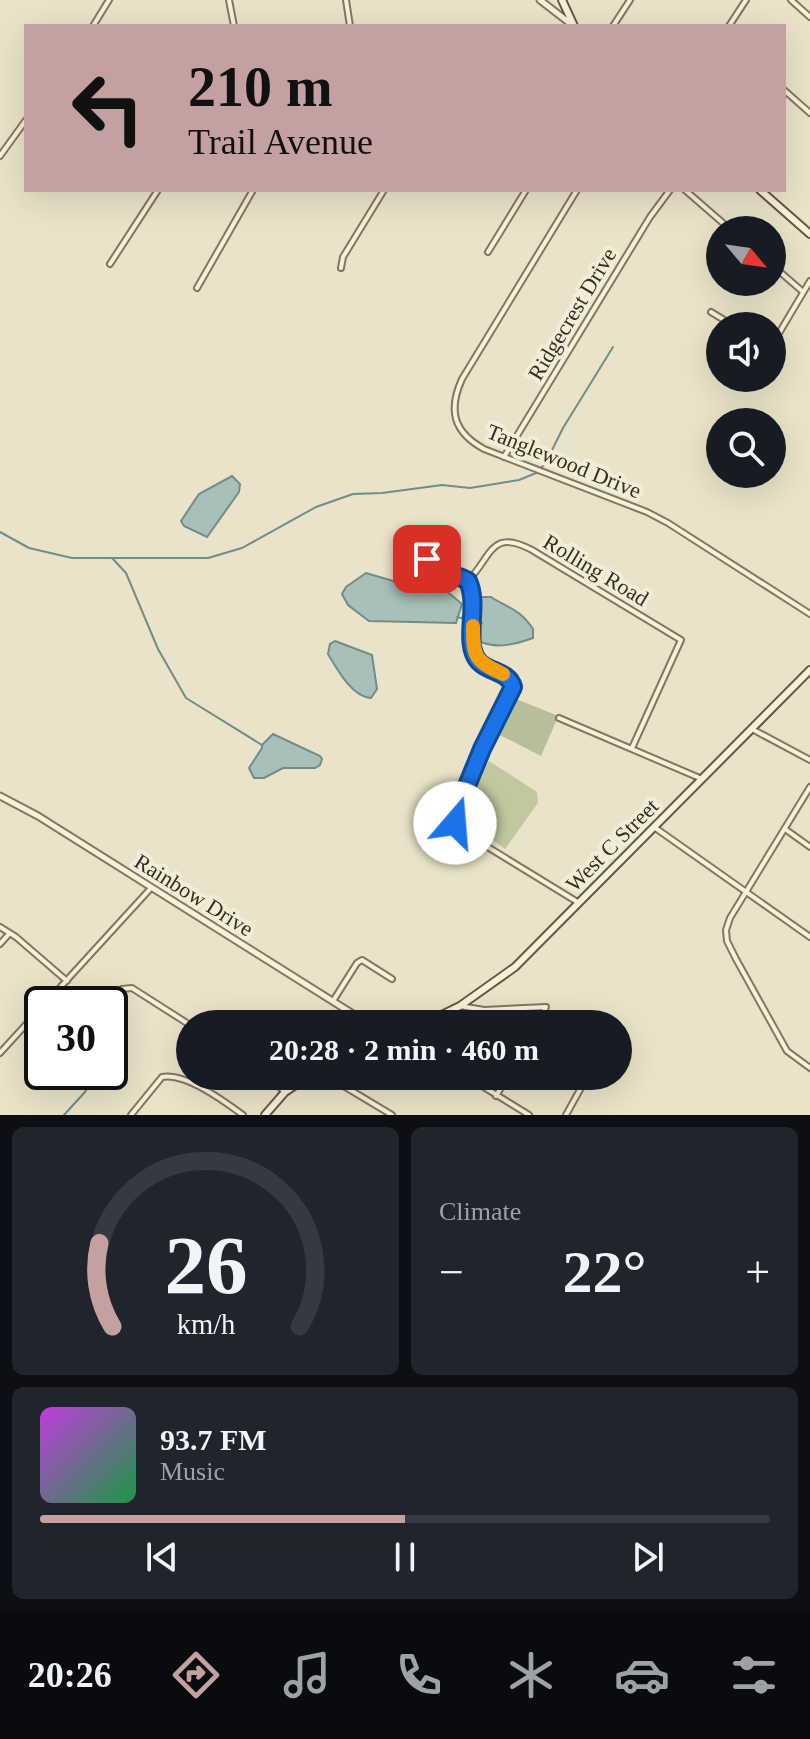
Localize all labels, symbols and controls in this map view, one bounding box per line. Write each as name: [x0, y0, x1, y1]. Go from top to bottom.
icon: left: [56, 56, 160, 160]
text: 210 m: [188, 56, 333, 118]
text: Trail Avenue: [188, 122, 373, 162]
north arrow: [706, 216, 786, 296]
map controls: [706, 216, 786, 488]
street label: Ridgecrest Drive: [523, 243, 621, 385]
button: sound: [706, 312, 786, 392]
button: search: [706, 408, 786, 488]
street label: Tanglewood Drive: [483, 419, 645, 503]
pin: [393, 525, 461, 593]
street label: Rolling Road: [539, 529, 653, 611]
icon: arrive: [405, 537, 449, 581]
position arrow: [413, 781, 497, 865]
street label: West C Street: [561, 794, 663, 896]
street label: Rainbow Drive: [130, 849, 258, 941]
speed limit sign: 30: [24, 986, 128, 1090]
text: 20:28 · 2 min · 460 m: [269, 1033, 539, 1066]
text: Climate: [439, 1197, 521, 1226]
text: 26: [164, 1219, 247, 1311]
text: 22°: [563, 1239, 647, 1305]
text: −: [439, 1248, 464, 1297]
text: +: [745, 1248, 770, 1297]
text: km/h: [176, 1309, 235, 1340]
text: 93.7 FM: [160, 1423, 267, 1456]
text: Music: [160, 1457, 225, 1486]
icon: previous: [140, 1535, 184, 1579]
icon: pause: [383, 1535, 427, 1579]
icon: next: [626, 1535, 670, 1579]
icon: directions: [168, 1647, 224, 1703]
icon: music: [279, 1647, 335, 1703]
icon: phone: [391, 1647, 447, 1703]
icon: climate: [503, 1647, 559, 1703]
icon: car: [614, 1647, 670, 1703]
icon: filters: [726, 1647, 782, 1703]
text: 20:26: [28, 1655, 112, 1695]

